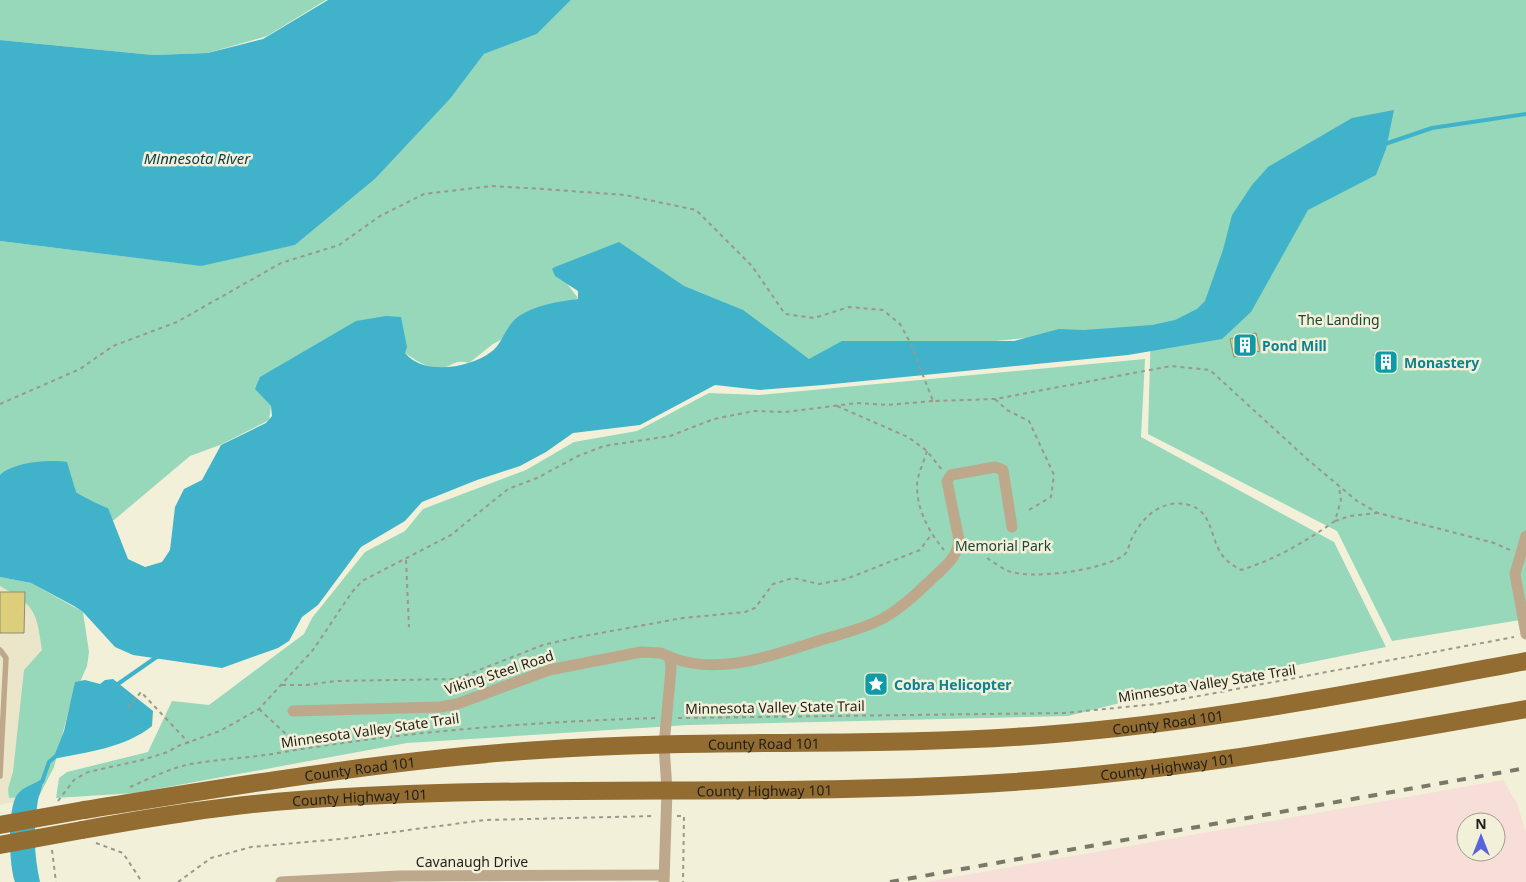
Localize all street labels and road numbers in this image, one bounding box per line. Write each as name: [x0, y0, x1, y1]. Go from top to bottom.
street label: Viking Steel Road: [442, 645, 556, 699]
street label: Minnesota Valley State Trail: [1117, 660, 1297, 706]
street label: Minnesota Valley State Trail: [685, 696, 865, 718]
street label: County Road 101: [1111, 705, 1225, 738]
street label: Minnesota Valley State Trail: [280, 708, 460, 752]
street label: County Road 101: [708, 733, 820, 753]
street label: County Highway 101: [1099, 748, 1236, 784]
street label: County Road 101: [303, 752, 416, 785]
street label: County Highway 101: [697, 780, 833, 800]
street label: County Highway 101: [291, 784, 428, 810]
street label: Cavanaugh Drive: [416, 852, 528, 871]

